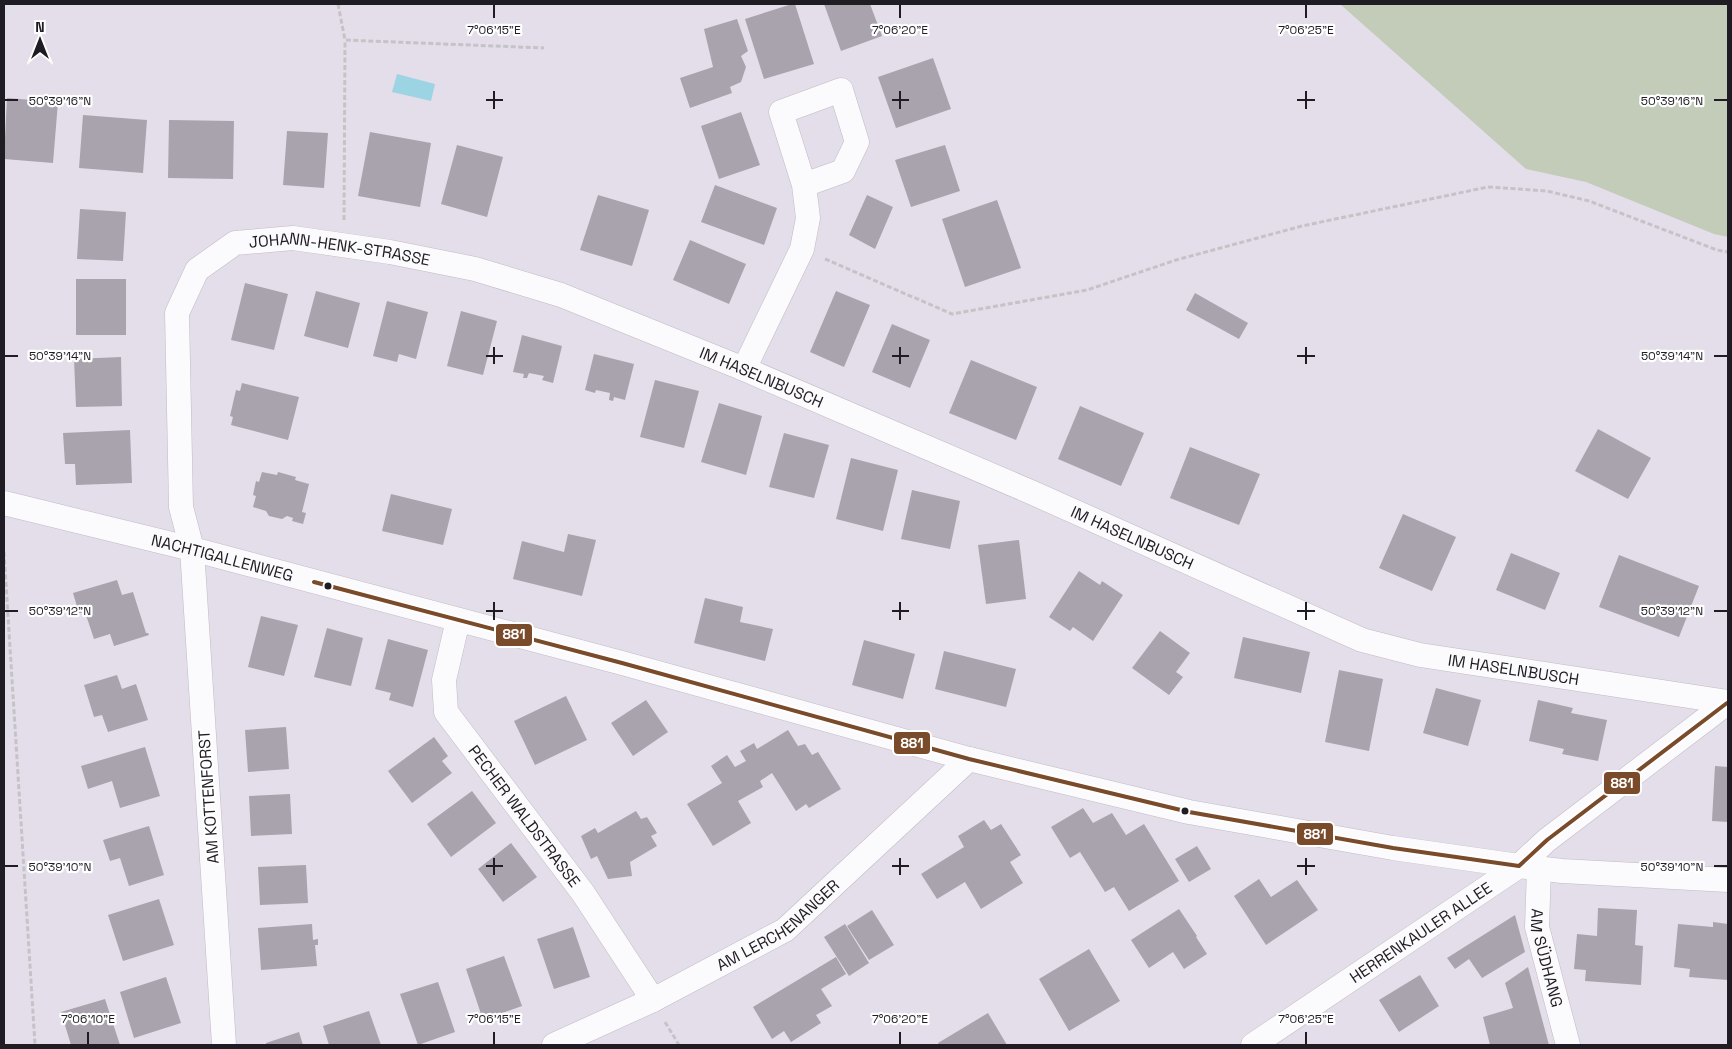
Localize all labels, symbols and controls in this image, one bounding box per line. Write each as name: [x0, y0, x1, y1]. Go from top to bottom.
north arrow: [15, 15, 65, 65]
text: N: [35, 18, 45, 36]
text: 7°06'15"E: [467, 22, 521, 38]
text: 7°06'20"E: [872, 22, 928, 38]
text: 7°06'25"E: [1278, 22, 1334, 38]
text: 50°39'16"N: [29, 93, 91, 109]
text: 50°39'16"N: [1641, 93, 1703, 109]
street label: JOHANN-HENK-STRASSE: [248, 228, 432, 271]
street label: IM HASELNBUSCH: [696, 342, 827, 413]
text: 50°39'14"N: [29, 348, 91, 364]
text: 50°39'14"N: [1641, 348, 1703, 364]
street label: IM HASELNBUSCH: [1067, 501, 1197, 574]
street label: NACHTIGALLENWEG: [149, 529, 296, 586]
unlabelled marker: [323, 581, 333, 591]
text: 50°39'12"N: [29, 603, 91, 619]
text: 50°39'12"N: [1641, 603, 1703, 619]
line badge: 881: [495, 623, 533, 647]
text: 881: [502, 625, 526, 643]
street label: IM HASELNBUSCH: [1446, 649, 1580, 690]
street label: AM KOTTENFORST: [193, 729, 224, 865]
line badge: 881: [893, 731, 931, 755]
text: 881: [900, 734, 924, 752]
street label: PECHER WALDSTRASSE: [464, 741, 585, 892]
line badge: 881: [1603, 771, 1641, 795]
text: 881: [1610, 774, 1634, 792]
unlabelled marker: [1180, 806, 1190, 816]
line badge: 881: [1296, 822, 1334, 846]
text: 881: [1303, 825, 1327, 843]
text: 50°39'10"N: [29, 859, 91, 875]
text: 50°39'10"N: [1641, 859, 1703, 875]
street label: AM LERCHENANGER: [713, 875, 844, 976]
street label: HERRENKAULER ALLEE: [1346, 877, 1496, 988]
street label: AM SÜDHANG: [1526, 908, 1568, 1010]
text: 7°06'10"E: [61, 1011, 115, 1027]
text: 7°06'15"E: [467, 1011, 521, 1027]
text: 7°06'20"E: [872, 1011, 928, 1027]
text: 7°06'25"E: [1278, 1011, 1334, 1027]

